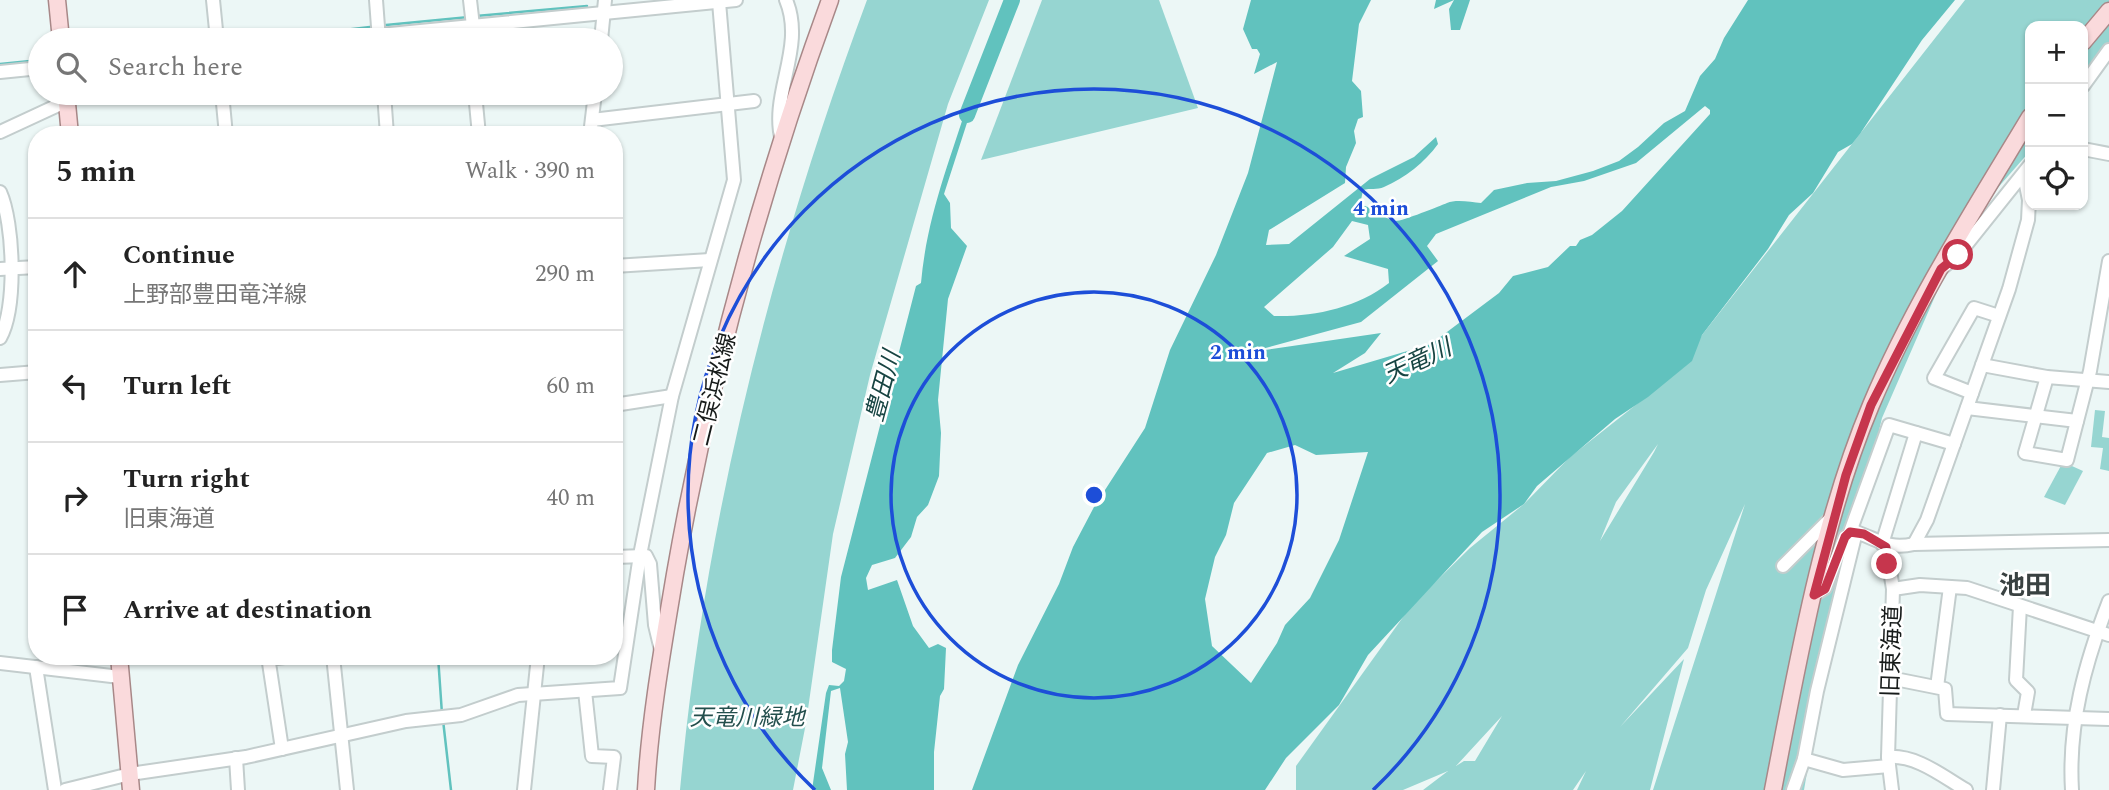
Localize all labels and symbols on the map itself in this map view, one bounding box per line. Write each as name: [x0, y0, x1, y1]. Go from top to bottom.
text: 4 min: [1353, 193, 1409, 225]
route start: [1942, 239, 1973, 270]
street label: 二俣浜松線: [685, 329, 746, 449]
water label: 天竜川: [1377, 329, 1460, 393]
text: 2 min: [1210, 337, 1266, 369]
water label: 豊田川: [857, 344, 911, 426]
centre of rings: [1082, 483, 1106, 507]
route end: [1871, 548, 1902, 579]
district label: 池田: [1999, 566, 2051, 606]
street label: 旧東海道: [1873, 604, 1912, 698]
park label: 天竜川緑地: [690, 701, 807, 736]

